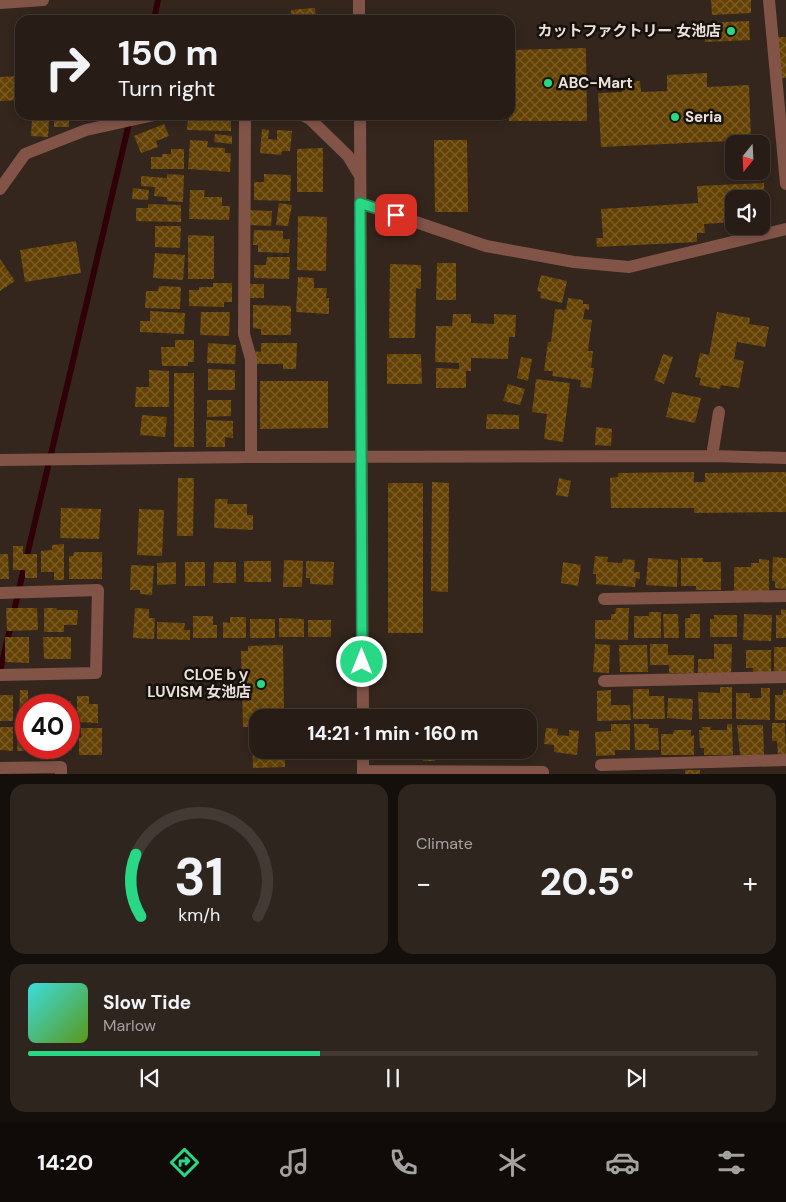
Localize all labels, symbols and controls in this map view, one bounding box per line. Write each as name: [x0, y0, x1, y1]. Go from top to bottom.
place label: カットファクトリー 女池店: [537, 21, 721, 41]
marker: カットファクトリー 女池店: [725, 25, 737, 37]
text: 150 m: [118, 30, 218, 76]
icon: right: [35, 35, 100, 100]
place label: ABC-Mart: [558, 73, 633, 93]
text: Turn right: [118, 74, 215, 103]
marker: ABC-Mart: [542, 77, 554, 89]
place label: Seria: [685, 107, 722, 127]
marker: Seria: [669, 111, 681, 123]
north arrow: [725, 135, 770, 180]
map controls: [725, 135, 770, 235]
button: sound: [725, 190, 770, 235]
pin: [375, 194, 417, 236]
icon: arrive: [382, 201, 410, 229]
position arrow: [335, 635, 387, 687]
place label: CLOE bｙ LUVISM 女池店: [147, 665, 251, 702]
marker: CLOE bｙ LUVISM 女池店: [255, 678, 267, 690]
speed limit sign: 40: [15, 694, 80, 759]
text: 14:21 · 1 min · 160 m: [307, 721, 479, 746]
text: Climate: [416, 833, 473, 854]
text: 31: [174, 843, 224, 911]
text: 20.5°: [540, 857, 634, 907]
text: −: [416, 865, 431, 902]
text: +: [743, 865, 758, 902]
text: km/h: [178, 903, 220, 927]
text: Slow Tide: [103, 990, 191, 1015]
text: Marlow: [103, 1015, 156, 1036]
icon: previous: [136, 1064, 164, 1092]
icon: pause: [379, 1064, 407, 1092]
icon: next: [622, 1064, 650, 1092]
icon: directions: [167, 1145, 202, 1180]
icon: music: [277, 1145, 312, 1180]
icon: phone: [386, 1145, 421, 1180]
icon: climate: [495, 1145, 530, 1180]
icon: car: [605, 1145, 640, 1180]
icon: filters: [714, 1145, 749, 1180]
text: 14:20: [37, 1148, 93, 1177]

